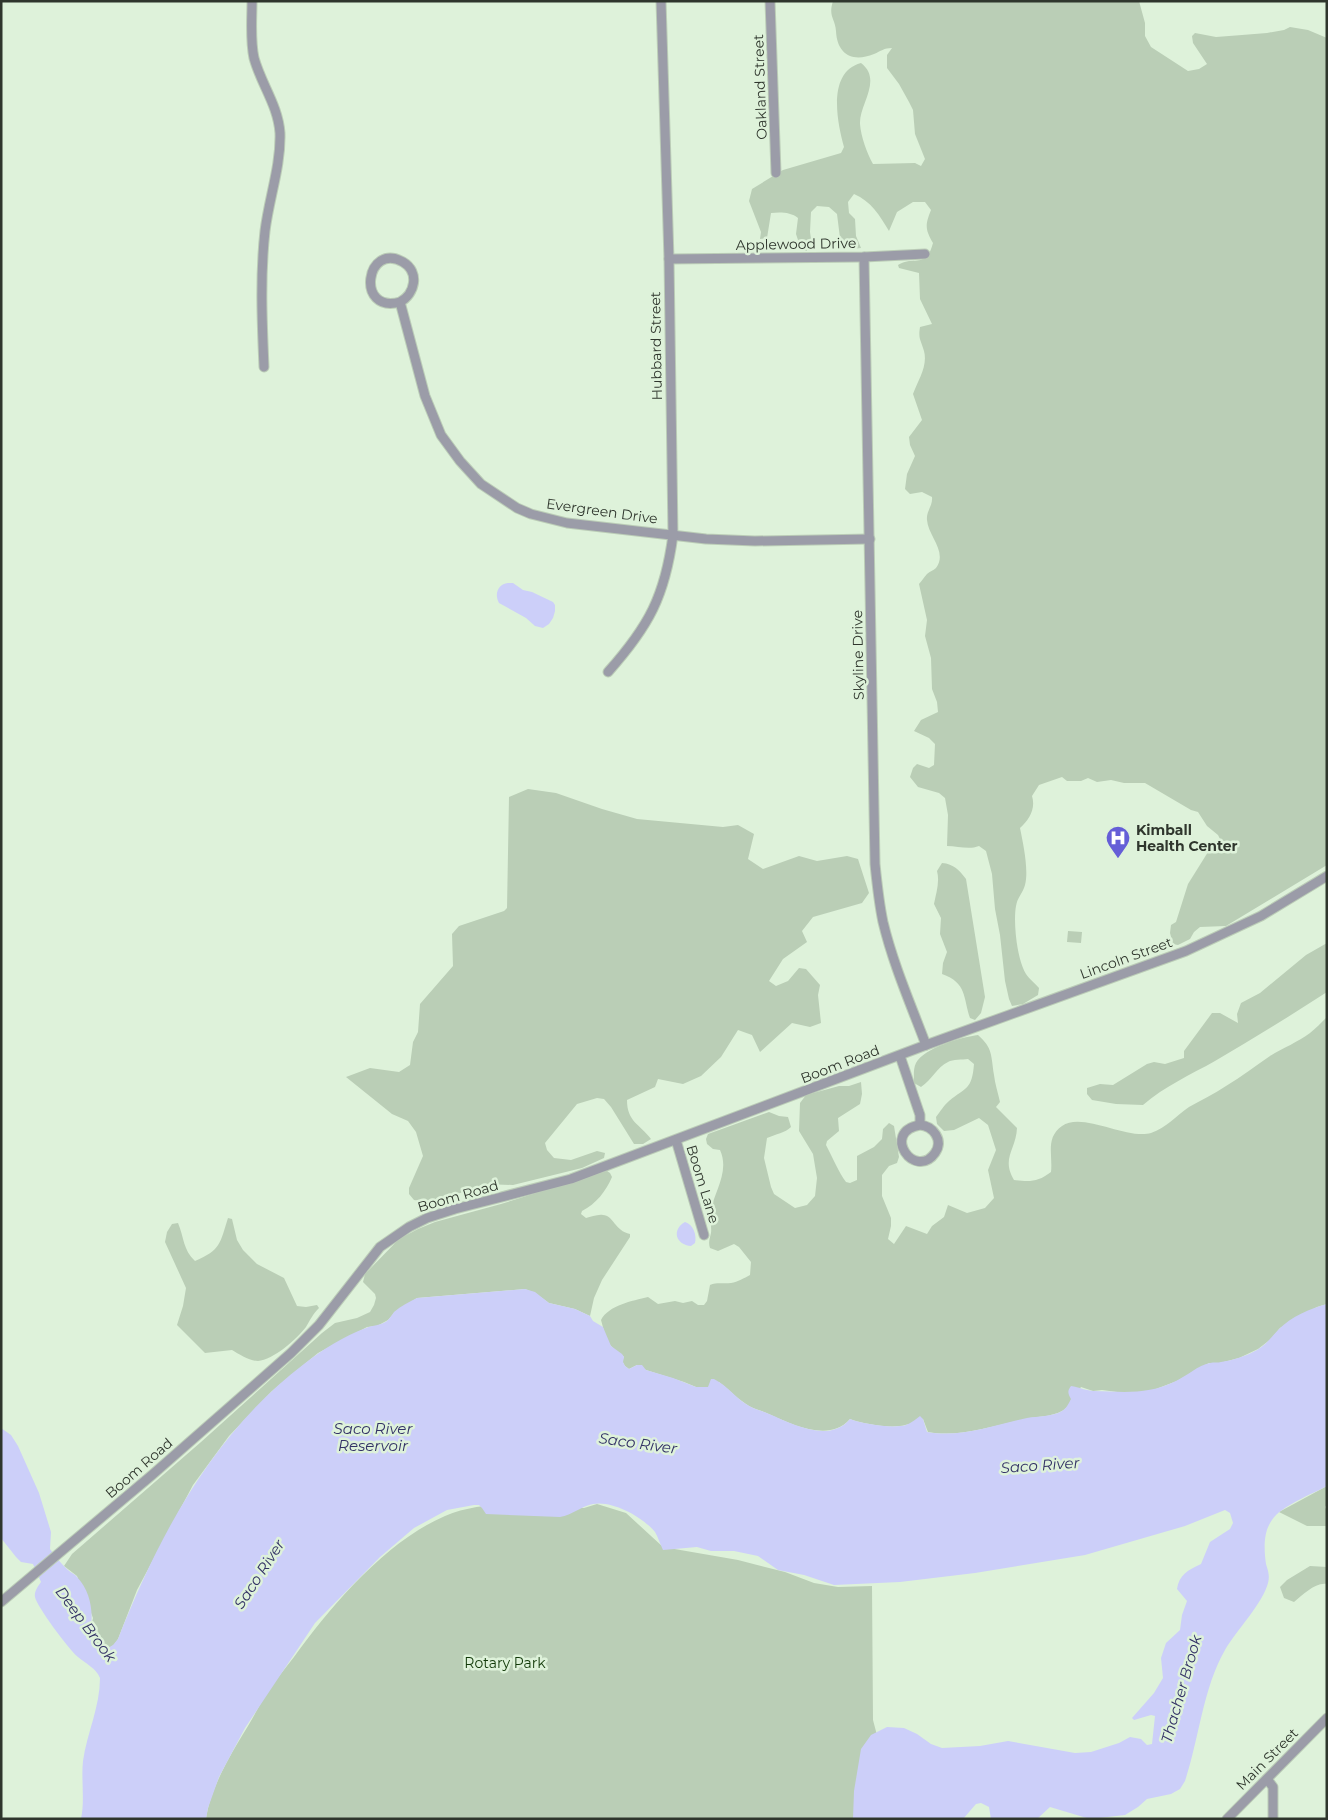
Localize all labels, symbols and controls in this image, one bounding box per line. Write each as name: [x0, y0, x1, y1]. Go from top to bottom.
street label: Oakland Street: [749, 34, 771, 140]
street label: Applewood Drive: [736, 234, 856, 254]
street label: Hubbard Street: [646, 291, 666, 401]
street label: Evergreen Drive: [545, 494, 659, 528]
street label: Skyline Drive: [848, 610, 868, 700]
place label: Kimball Health Center: [1136, 821, 1238, 855]
hospital icon: Kimball Health Center: [1105, 825, 1131, 859]
street label: Lincoln Street: [1077, 933, 1175, 983]
street label: Boom Road: [798, 1041, 882, 1087]
street label: Boom Lane: [683, 1143, 723, 1225]
street label: Boom Road: [416, 1176, 500, 1216]
water label: Saco River Reservoir: [334, 1419, 413, 1455]
water label: Saco River: [598, 1428, 679, 1458]
street label: Boom Road: [102, 1434, 176, 1502]
water label: Saco River: [1000, 1453, 1081, 1477]
water label: Saco River: [230, 1535, 289, 1612]
water label: Deep Brook: [51, 1583, 121, 1666]
water label: Thacher Brook: [1157, 1632, 1206, 1745]
park label: Rotary Park: [464, 1654, 546, 1672]
street label: Main Street: [1232, 1724, 1302, 1794]

